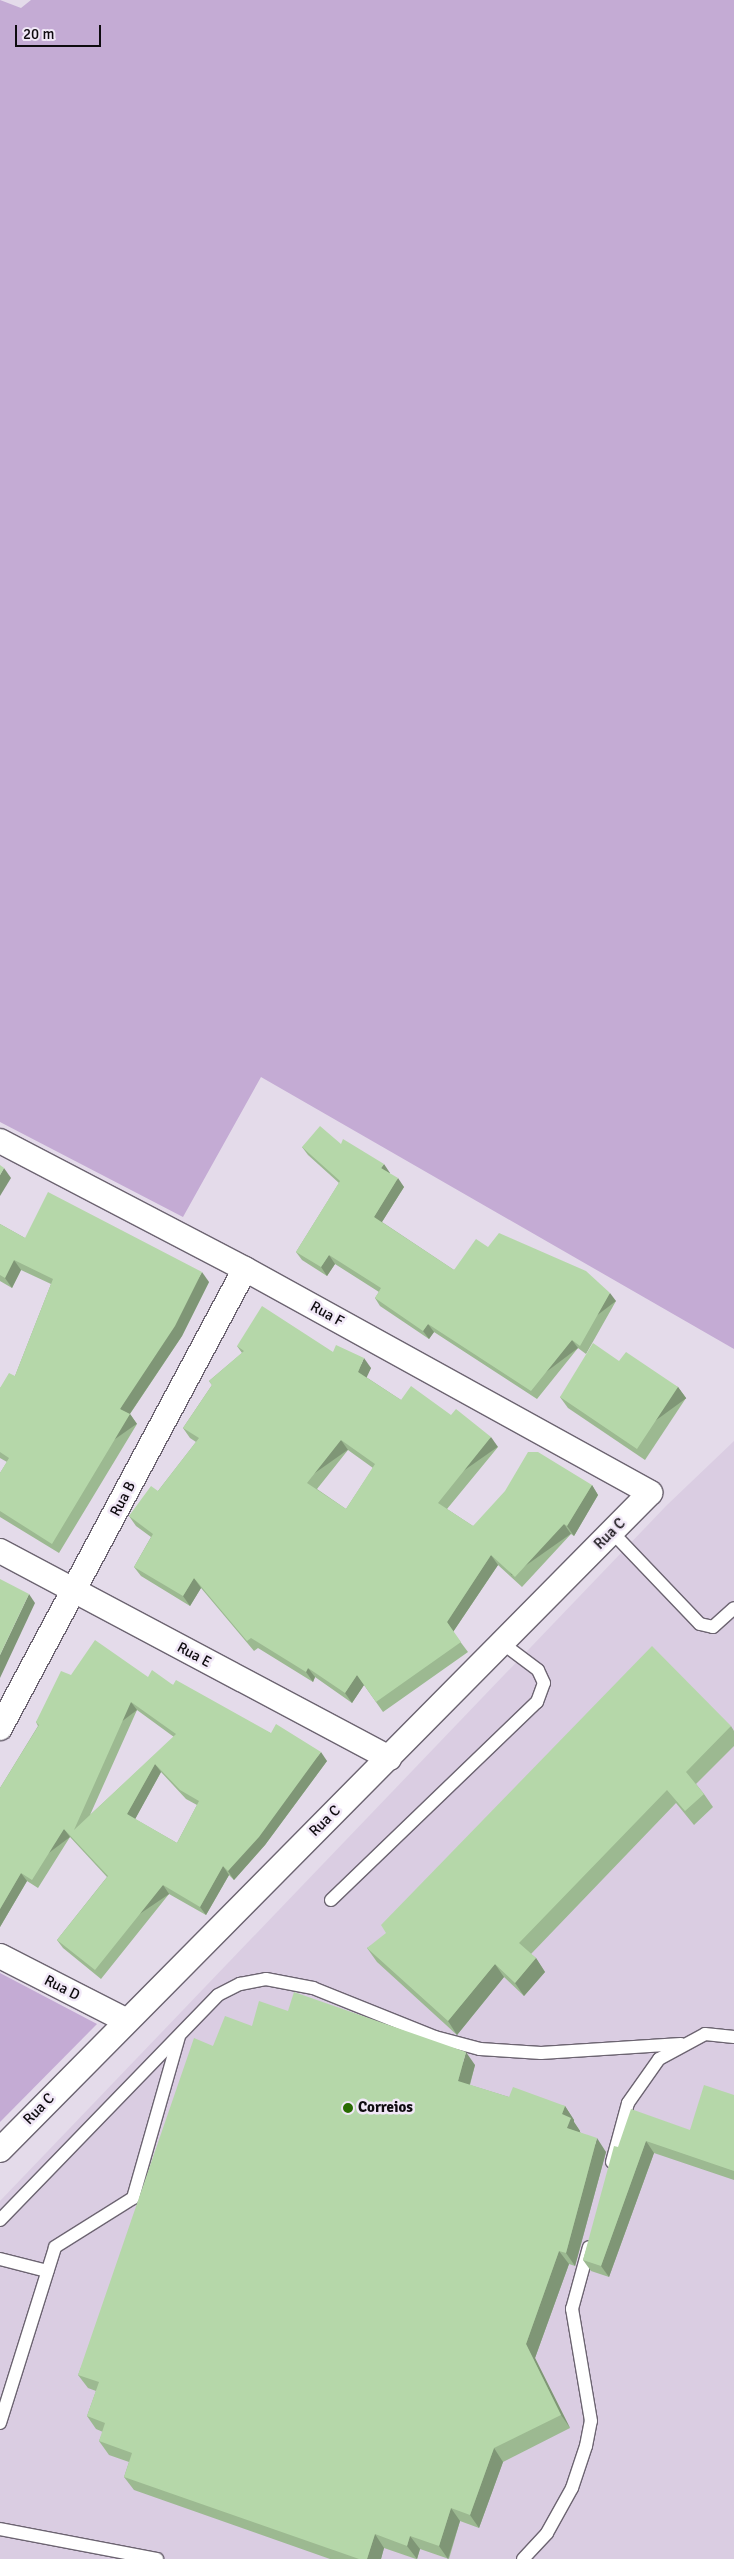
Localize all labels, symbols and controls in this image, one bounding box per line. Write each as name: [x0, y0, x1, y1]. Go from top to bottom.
scale bar: [18, 15, 104, 47]
text: 20 m: [23, 25, 54, 43]
street label: Rua F: [307, 1297, 347, 1331]
street label: Rua B: [106, 1478, 140, 1520]
street label: Rua C: [591, 1515, 629, 1553]
street label: Rua E: [174, 1639, 214, 1671]
street label: Rua C: [306, 1802, 344, 1840]
street label: Rua D: [41, 1971, 83, 2005]
street label: Rua C: [20, 2089, 58, 2129]
place label: Correios: [358, 2099, 413, 2117]
marker: Correios: [342, 2102, 354, 2114]

